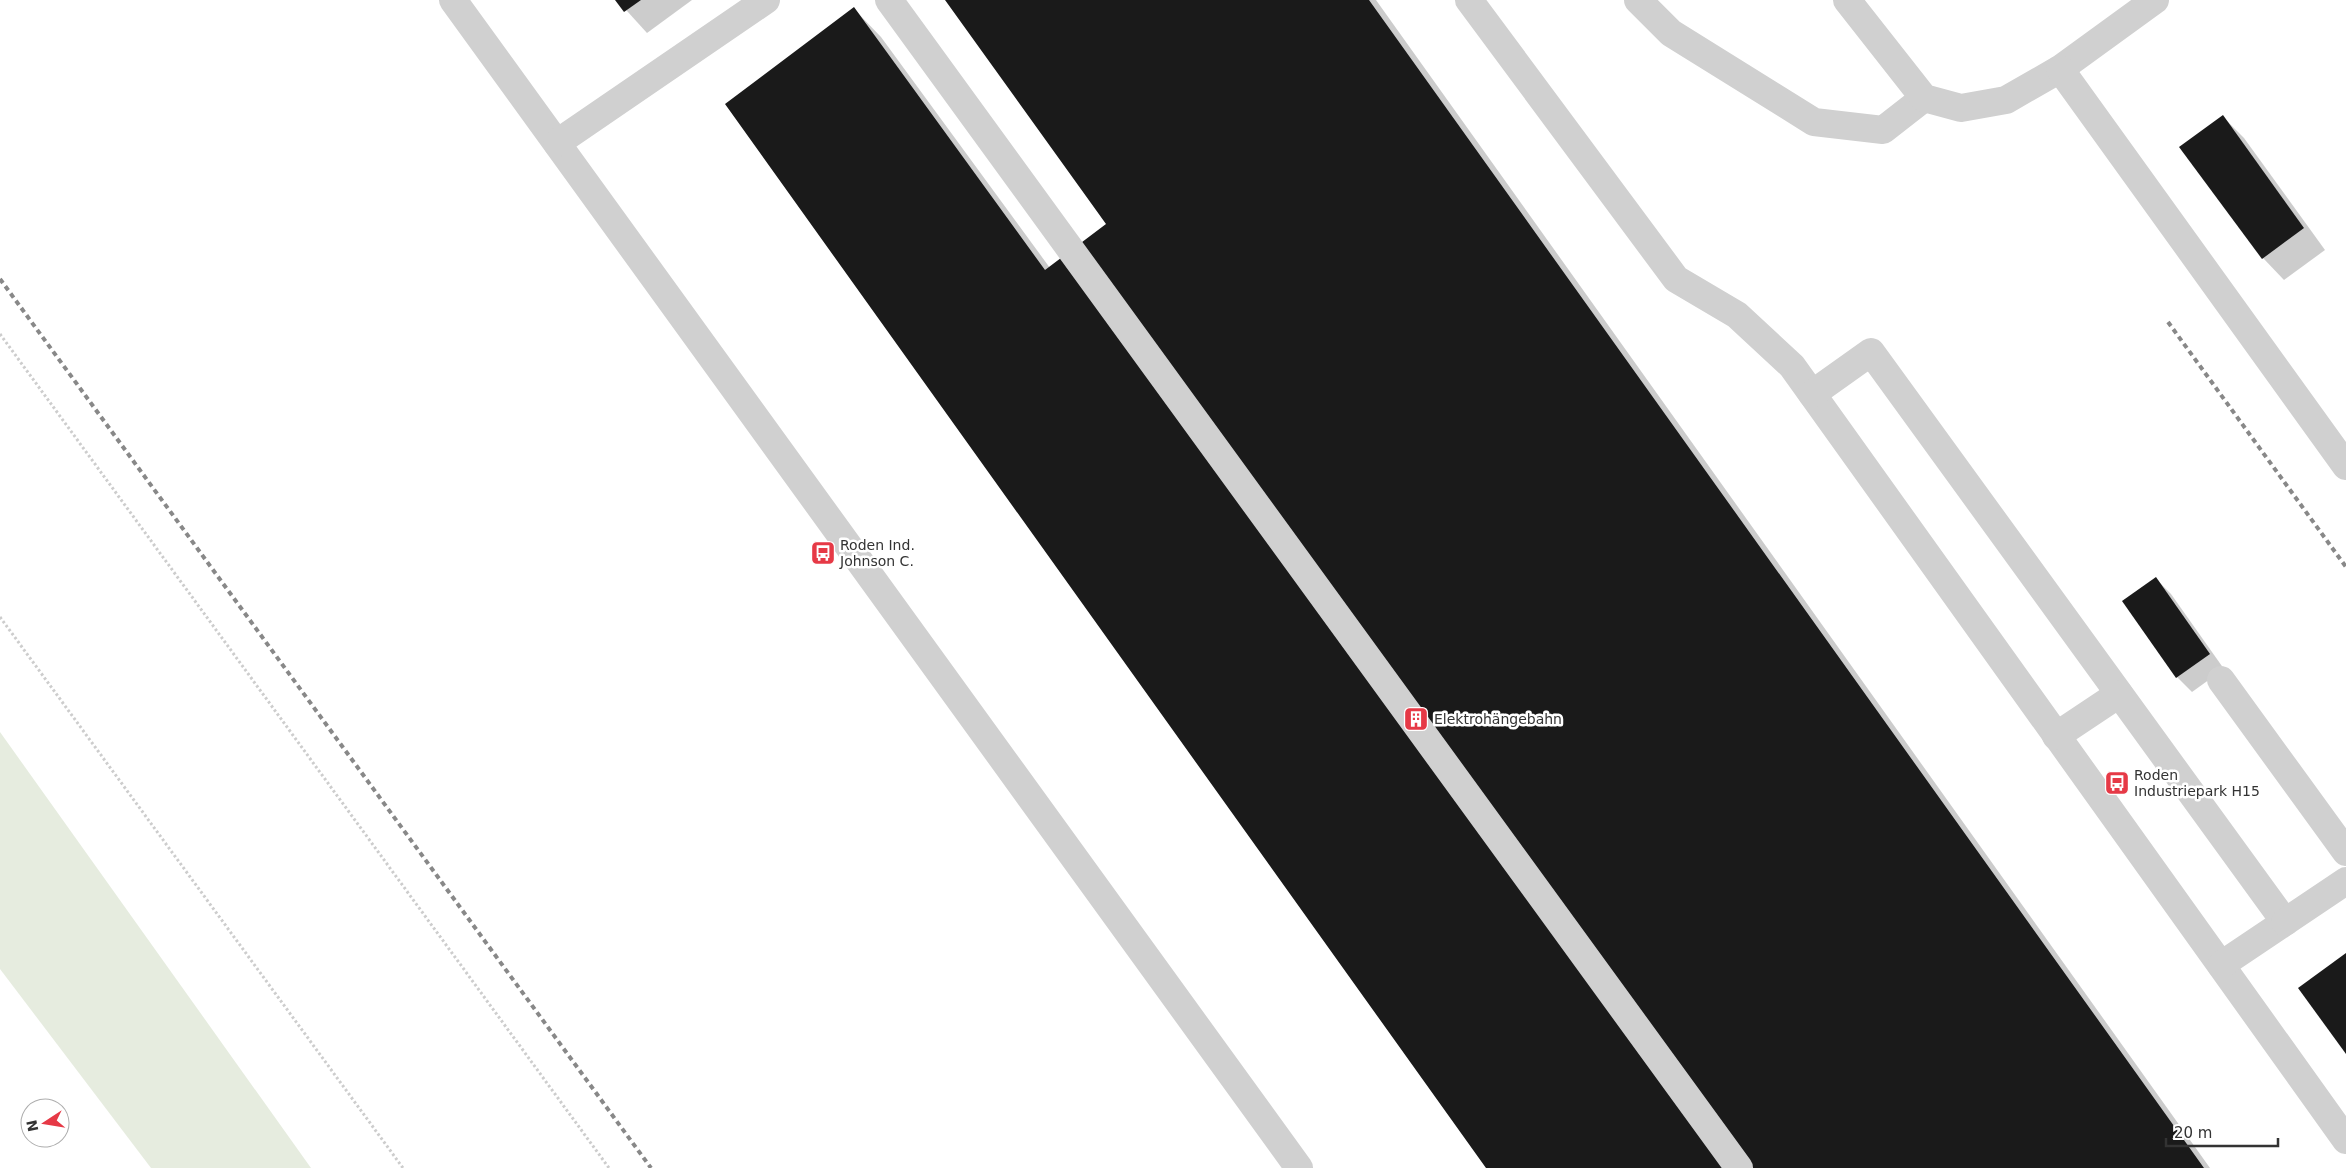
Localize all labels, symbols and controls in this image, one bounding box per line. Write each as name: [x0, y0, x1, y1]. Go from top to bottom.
place label: Roden Ind. Johnson C.: [839, 537, 915, 569]
bus stop icon: Roden Ind. Johnson C.: [810, 540, 836, 566]
building icon: Elektrohängebahn: [1403, 706, 1429, 732]
place label: Elektrohängebahn: [1434, 711, 1562, 727]
place label: Roden Industriepark H15: [2134, 767, 2260, 799]
bus stop icon: Roden Industriepark H15: [2104, 770, 2130, 796]
north arrow: [20, 1098, 70, 1148]
scale bar: [2166, 1116, 2278, 1148]
text: N: [23, 1118, 41, 1133]
text: 20 m: [2174, 1124, 2212, 1142]

